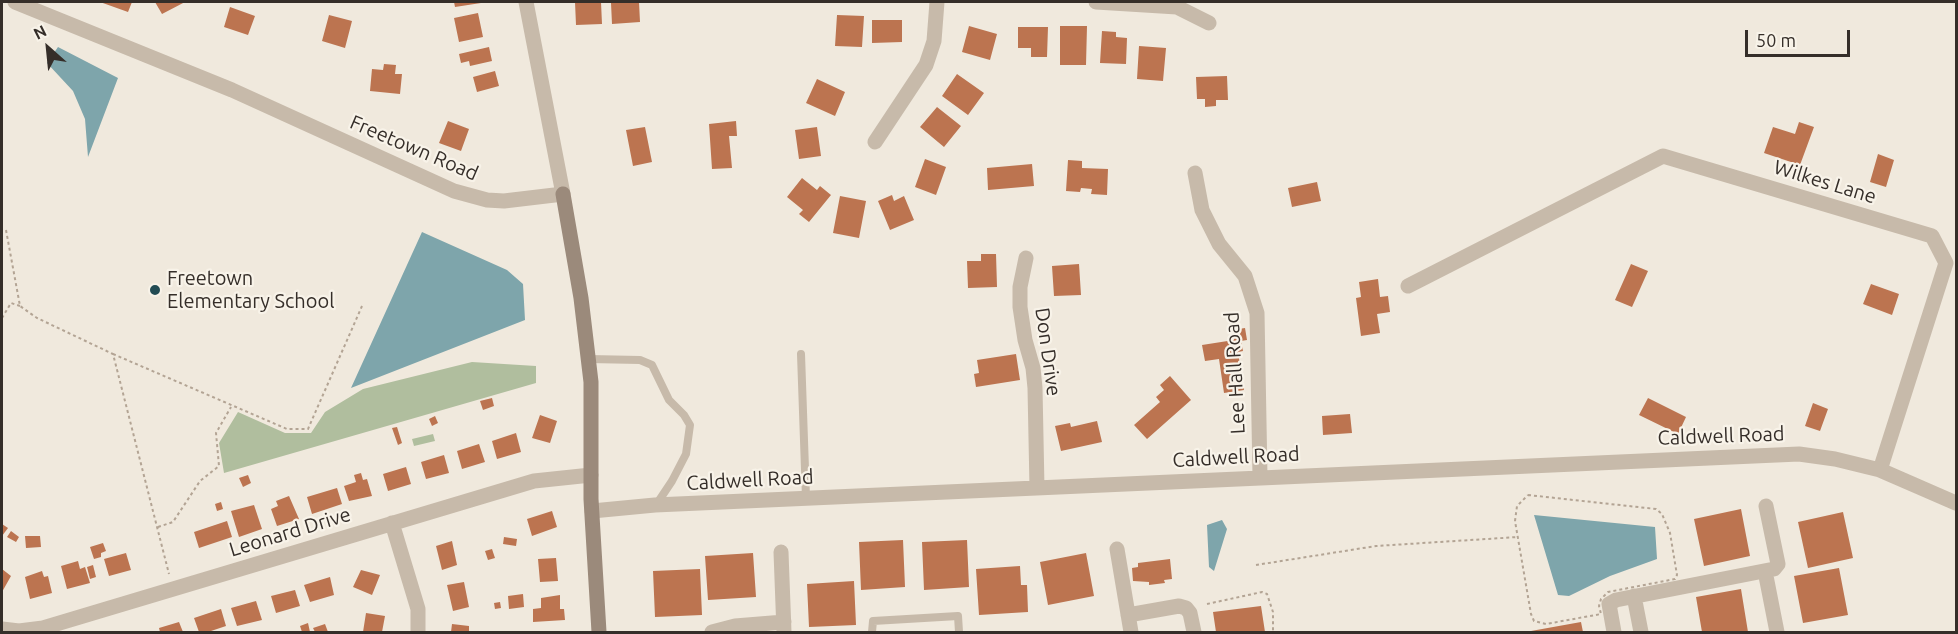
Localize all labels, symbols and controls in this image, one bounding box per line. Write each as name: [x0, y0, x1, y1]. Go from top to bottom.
north arrow: [18, 18, 78, 78]
scale bar: [1748, 18, 1853, 56]
text: N: [30, 21, 49, 43]
text: 50 m: [1756, 30, 1796, 50]
street label: Freetown Road: [346, 110, 482, 186]
street label: Wilkes Lane: [1771, 155, 1879, 209]
place label: Freetown Elementary School: [167, 266, 334, 313]
marker: Freetown Elementary School: [148, 283, 162, 297]
street label: Don Drive: [1030, 306, 1066, 398]
street label: Lee Hall Road: [1220, 311, 1250, 435]
street label: Caldwell Road: [1657, 422, 1785, 450]
street label: Caldwell Road: [1172, 442, 1300, 472]
street label: Caldwell Road: [686, 465, 814, 495]
street label: Leonard Drive: [226, 502, 354, 562]

